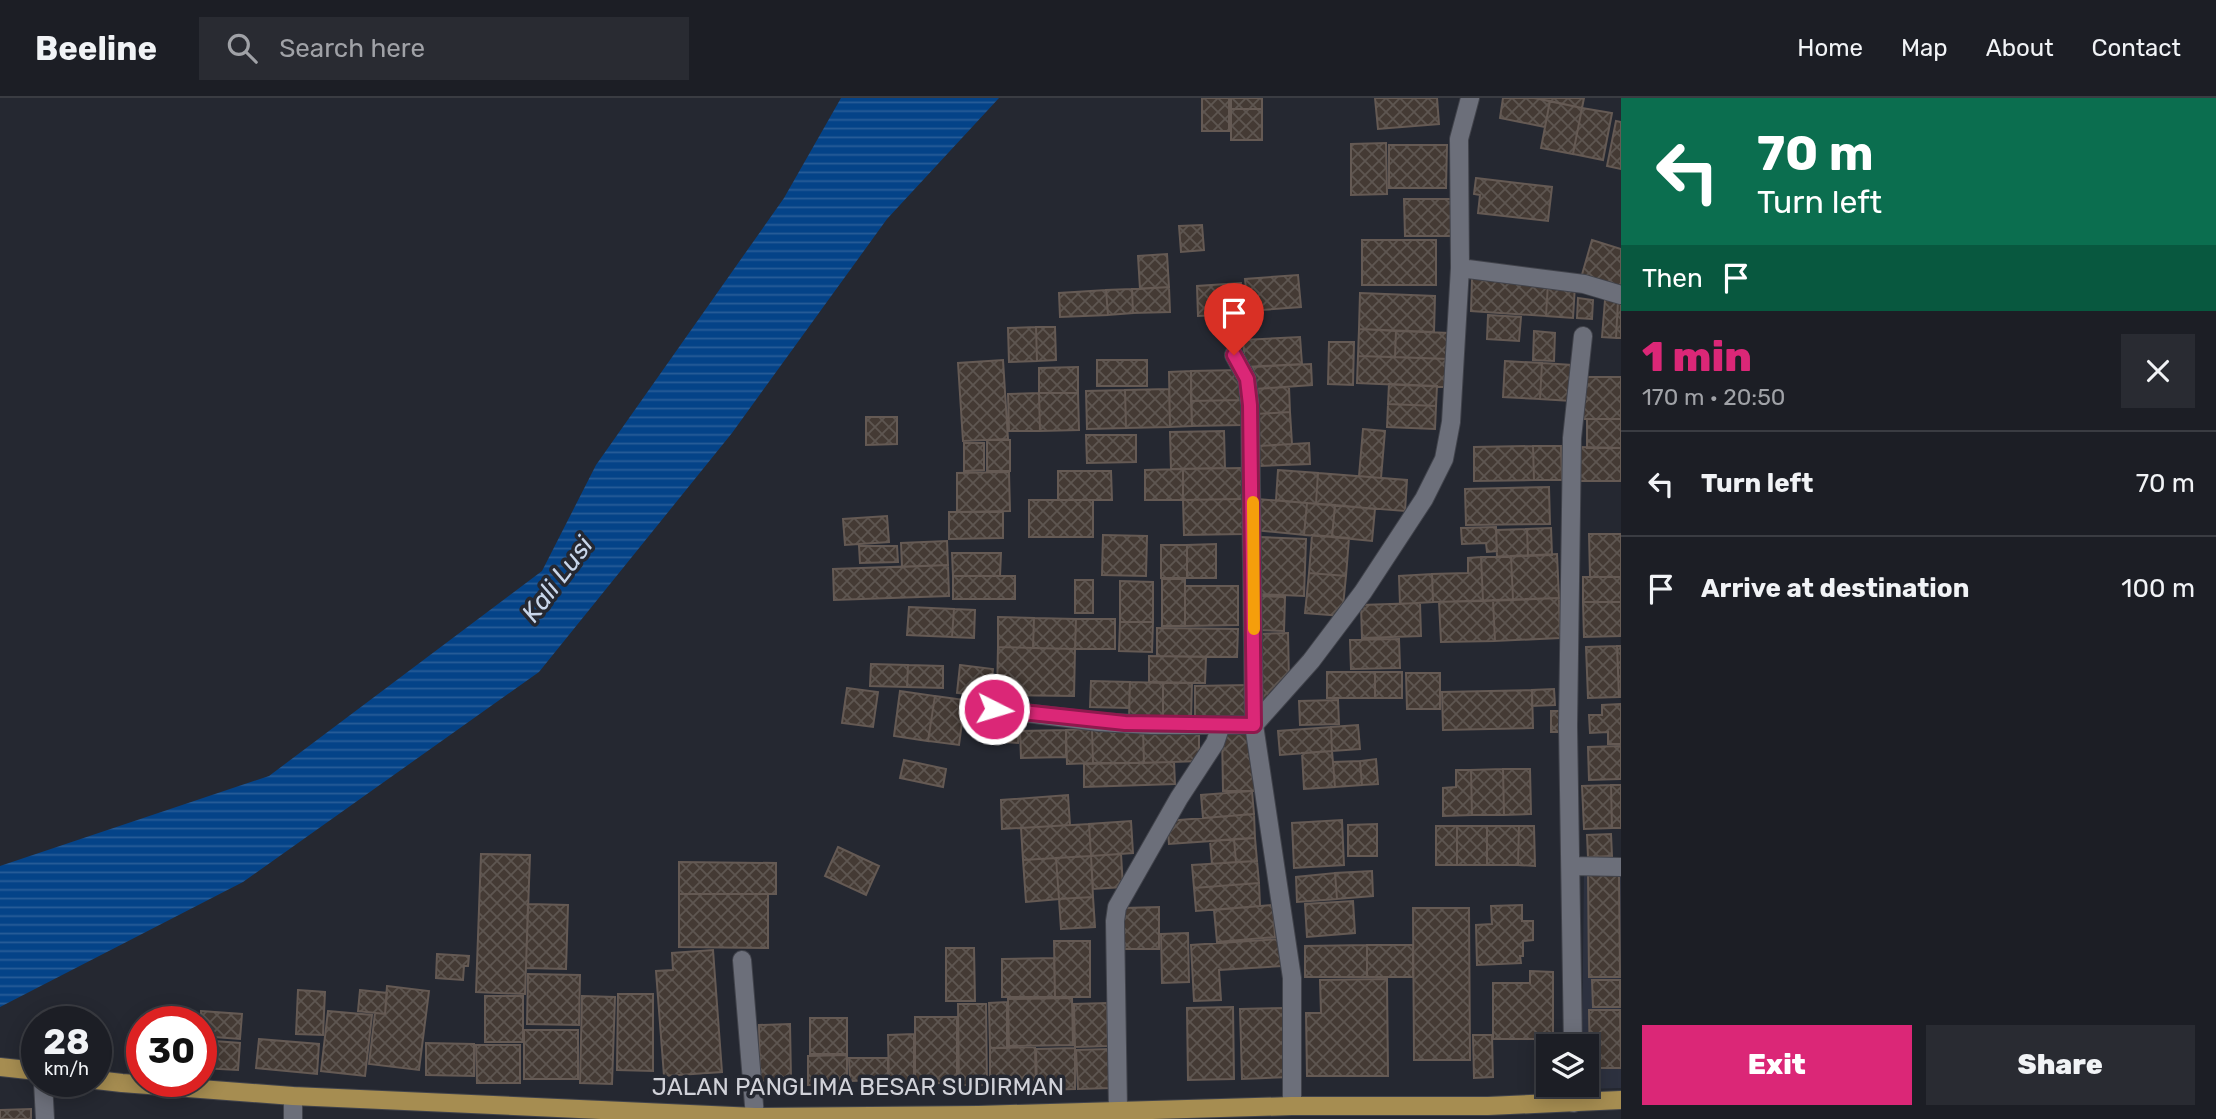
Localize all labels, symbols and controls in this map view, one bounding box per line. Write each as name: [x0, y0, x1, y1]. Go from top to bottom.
search box: [199, 17, 689, 80]
text: Beeline: [35, 29, 157, 68]
icon: search: [223, 29, 261, 67]
text: Search here: [279, 33, 425, 64]
text: Home: [1797, 34, 1863, 62]
text: Map: [1901, 34, 1948, 62]
text: About: [1986, 34, 2054, 62]
text: Contact: [2092, 34, 2181, 62]
text: 70 m: [1757, 124, 1874, 182]
icon: left: [1642, 126, 1733, 217]
text: Turn left: [1757, 183, 1882, 221]
icon: arrive: [1717, 259, 1755, 297]
text: Then: [1642, 263, 1703, 294]
pin: [1204, 283, 1264, 355]
icon: arrive: [1215, 294, 1253, 332]
text: 1 min: [1642, 332, 1752, 382]
button: close: [2121, 334, 2195, 408]
text: 170 m · 20:50: [1642, 383, 1785, 411]
icon: left: [1642, 465, 1680, 503]
text: Turn left: [1701, 468, 1813, 499]
text: 70 m: [2136, 468, 2195, 499]
water label: Kali Lusi: [515, 530, 600, 628]
icon: arrive: [1642, 570, 1680, 608]
text: Arrive at destination: [1701, 573, 1969, 604]
text: 100 m: [2121, 573, 2195, 604]
position arrow: [957, 672, 1031, 746]
speed limit sign: 30: [126, 1006, 217, 1097]
text: 28: [43, 1021, 90, 1063]
button: Exit: [1642, 1025, 1912, 1105]
button: Share: [1926, 1025, 2195, 1105]
map controls: [1536, 1034, 1599, 1097]
button: layers: [1536, 1034, 1599, 1097]
text: km/h: [44, 1058, 89, 1080]
street label: JALAN PANGLIMA BESAR SUDIRMAN: [652, 1073, 1064, 1101]

